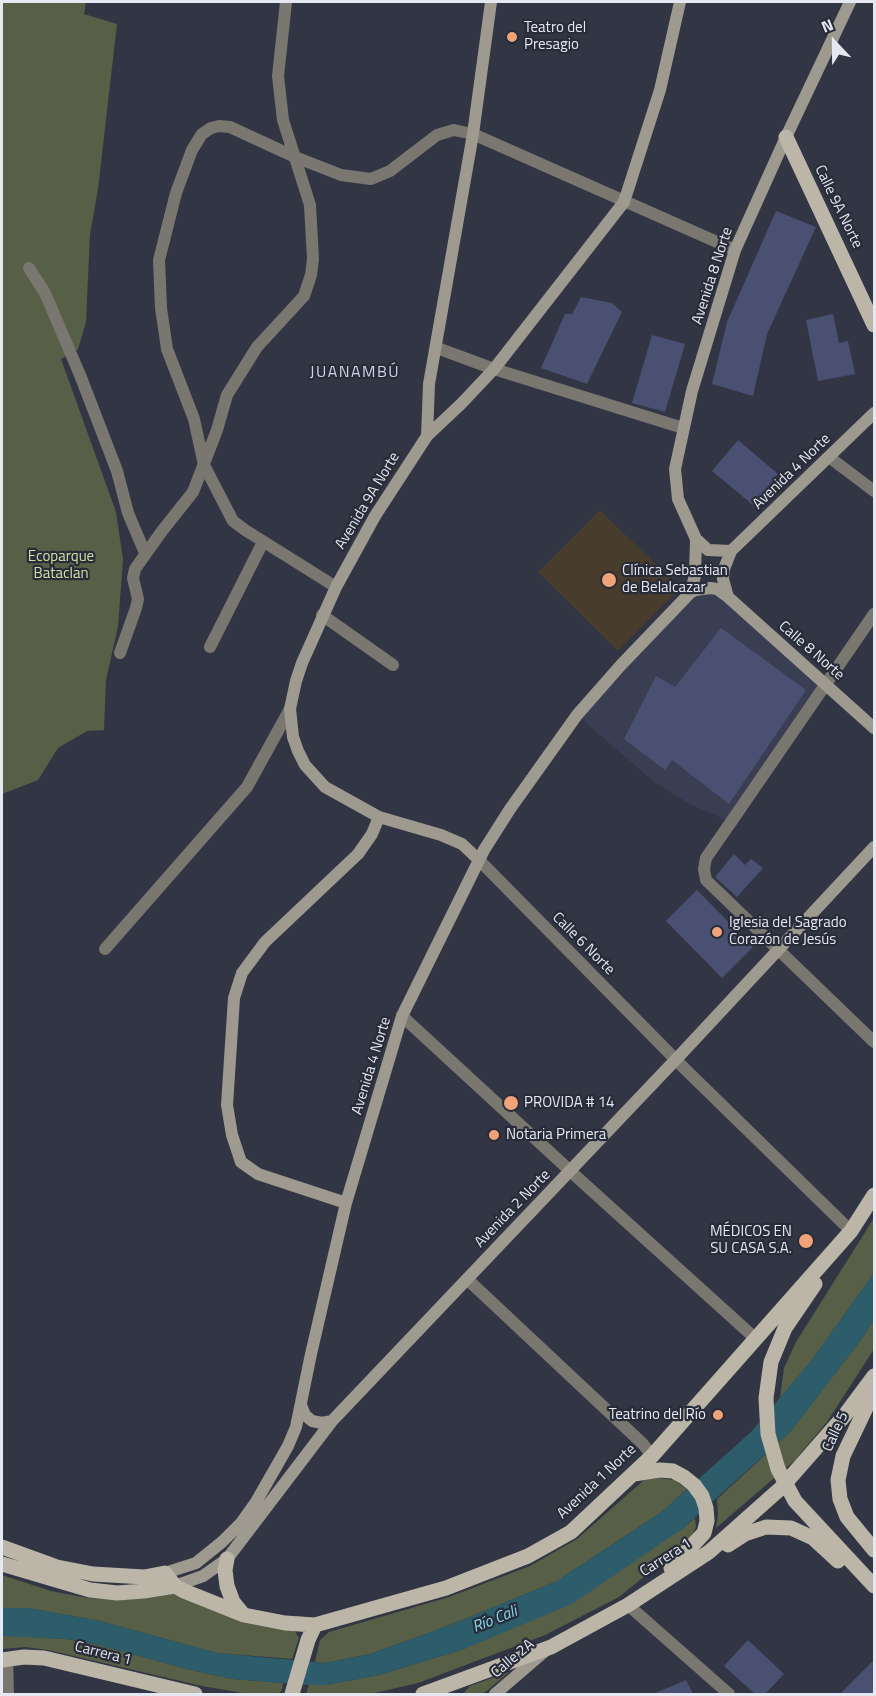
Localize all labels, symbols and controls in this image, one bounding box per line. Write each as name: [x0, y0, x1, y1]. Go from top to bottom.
north arrow: [804, 12, 864, 72]
text: N: [818, 12, 837, 39]
place label: Teatro del Presagio: [524, 19, 586, 54]
marker: Teatro del Presagio: [505, 30, 519, 44]
street label: Calle 9A Norte: [810, 163, 866, 251]
street label: Avenida 8 Norte: [689, 225, 737, 327]
district label: JUANAMBÚ: [310, 363, 400, 383]
street label: Avenida 4 Norte: [749, 430, 835, 514]
street label: Avenida 9A Norte: [332, 449, 404, 553]
park label: Ecoparque Bataclan: [28, 548, 94, 583]
place label: Clínica Sebastian de Belalcazar: [622, 562, 728, 597]
marker: Clínica Sebastian de Belalcazar: [600, 571, 618, 589]
street label: Calle 8 Norte: [774, 618, 848, 684]
street label: Calle 6 Norte: [548, 909, 618, 979]
place label: Iglesia del Sagrado Corazón de Jesús: [729, 914, 847, 949]
marker: Iglesia del Sagrado Corazón de Jesús: [710, 925, 724, 939]
street label: Avenida 4 Norte: [349, 1015, 395, 1117]
marker: PROVIDA # 14: [502, 1094, 520, 1112]
place label: PROVIDA # 14: [524, 1094, 614, 1112]
place label: Notaria Primera: [506, 1126, 606, 1144]
marker: Notaria Primera: [487, 1128, 501, 1142]
street label: Avenida 2 Norte: [471, 1166, 555, 1252]
place label: MÉDICOS EN SU CASA S.A.: [710, 1223, 792, 1258]
marker: MÉDICOS EN SU CASA S.A.: [797, 1232, 815, 1250]
place label: Teatrino del Río: [609, 1406, 706, 1424]
marker: Teatrino del Río: [711, 1408, 725, 1422]
street label: Calle 5: [819, 1409, 853, 1455]
street label: Avenida 1 Norte: [554, 1441, 640, 1523]
street label: Carrera 1: [637, 1535, 695, 1581]
water label: Río Cali: [470, 1602, 520, 1638]
street label: Calle 2A: [488, 1636, 538, 1682]
street label: Carrera 1: [73, 1638, 133, 1670]

